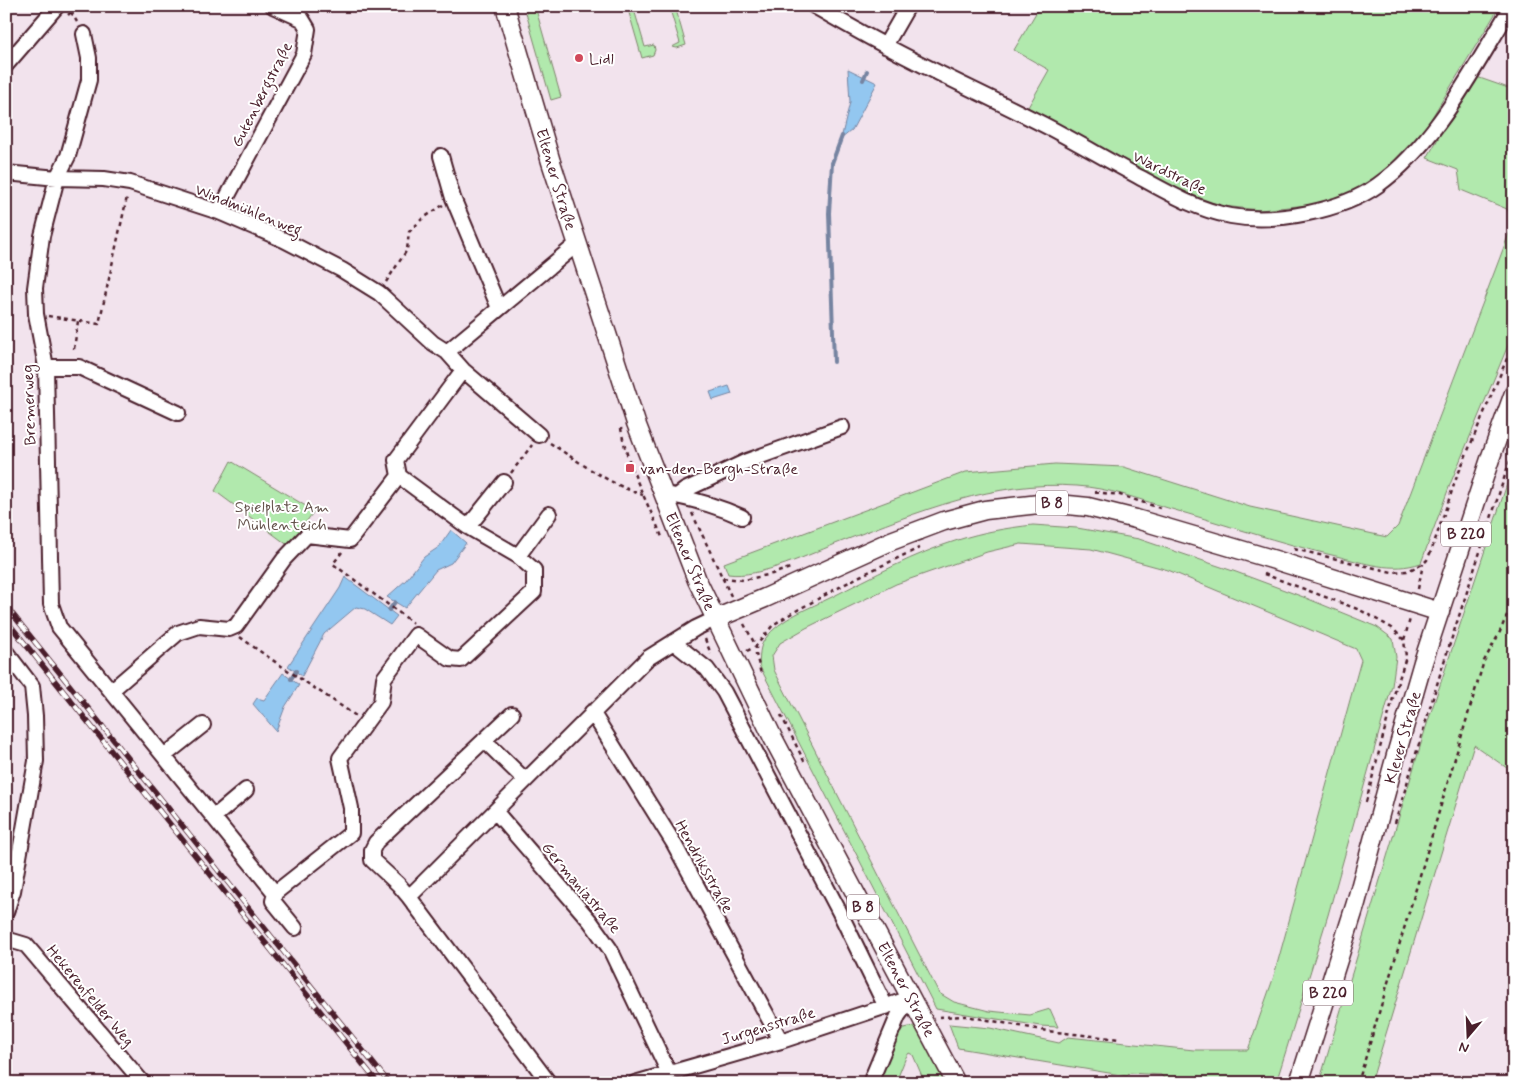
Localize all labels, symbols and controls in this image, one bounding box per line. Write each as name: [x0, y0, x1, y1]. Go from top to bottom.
street label: Gutenbergstraße: [227, 38, 299, 152]
place label: Lidl: [589, 49, 614, 70]
marker: Lidl: [573, 52, 585, 64]
street label: Eltener Straße: [530, 126, 581, 233]
street label: Wardstraße: [1129, 146, 1210, 200]
street label: Windmühlenweg: [191, 179, 305, 242]
street label: Bremerweg: [18, 364, 42, 446]
place label: van-den-Bergh-Straße: [640, 459, 798, 481]
marker: van-den-Bergh-Straße: [624, 462, 636, 474]
road number: B 8: [1036, 490, 1068, 516]
park label: Spielplatz Am Mühlenteich: [235, 497, 329, 536]
street label: Eltener Straße: [659, 509, 720, 614]
road number: B 220: [1441, 522, 1491, 546]
street label: Klever Straße: [1380, 689, 1427, 786]
street label: Hendriksstraße: [669, 816, 738, 917]
street label: Germaniastraße: [536, 838, 625, 938]
road number: B 8: [847, 894, 879, 920]
street label: Eltener Straße: [872, 938, 940, 1041]
street label: Hekerenfelder Weg: [41, 941, 139, 1051]
road number: B 220: [1303, 980, 1353, 1006]
street label: Jurgensstraße: [719, 1002, 818, 1052]
north arrow: [1442, 1012, 1492, 1062]
text: N: [1457, 1037, 1471, 1057]

